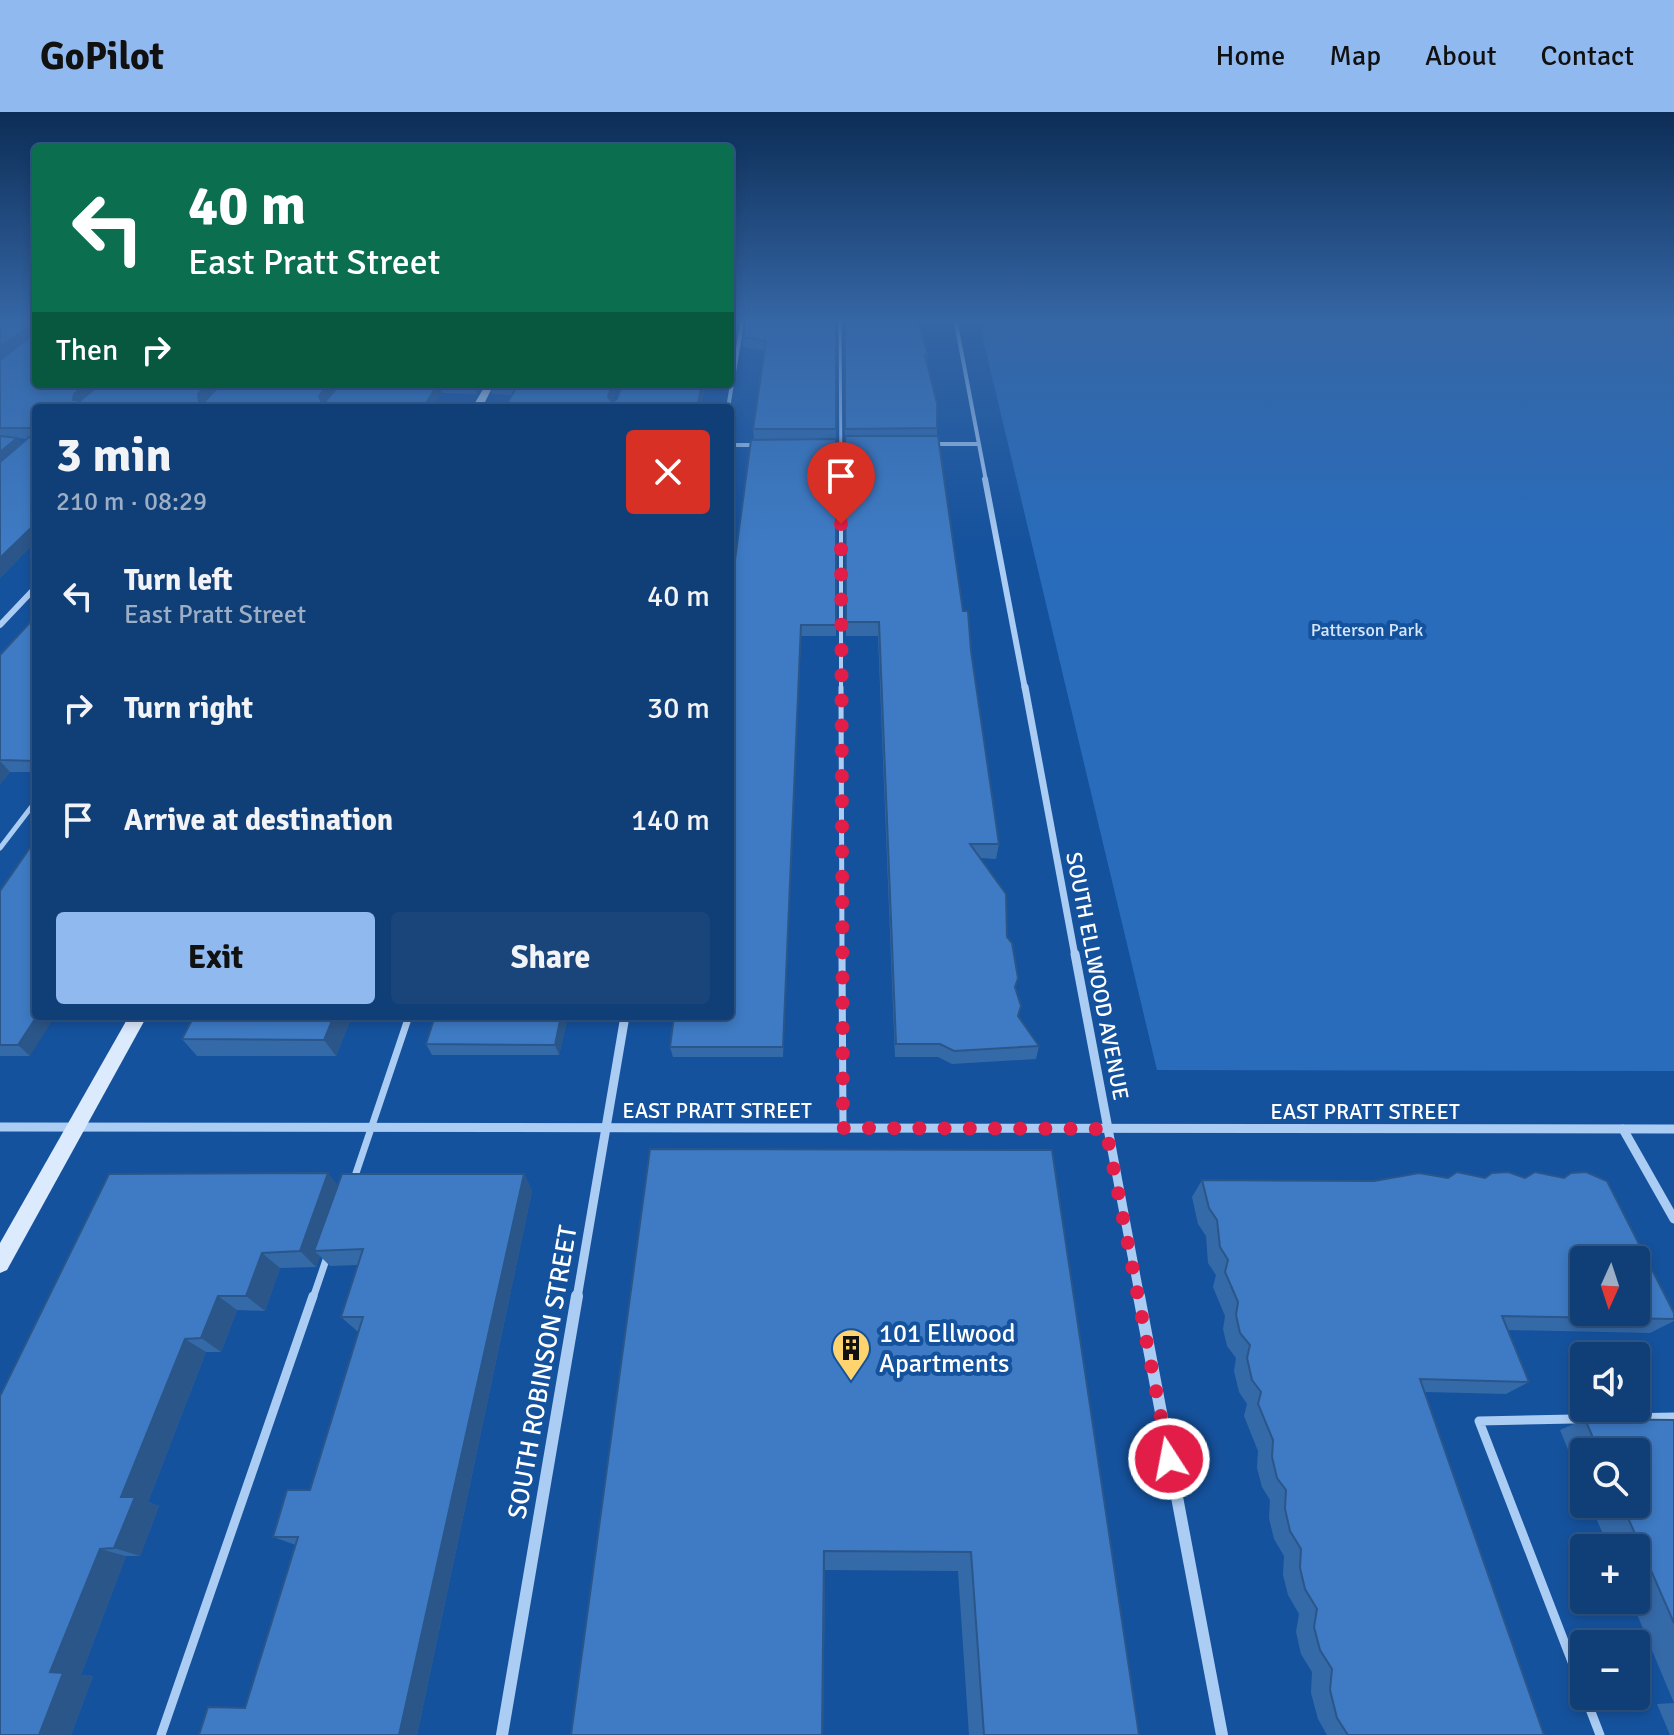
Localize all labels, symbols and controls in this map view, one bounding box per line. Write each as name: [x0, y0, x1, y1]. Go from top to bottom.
text: GoPilot: [40, 33, 164, 80]
text: Home: [1216, 39, 1285, 73]
text: Map: [1329, 39, 1381, 73]
text: About: [1425, 39, 1497, 73]
text: Contact: [1541, 39, 1634, 73]
text: 40 m: [188, 171, 306, 240]
icon: left: [56, 176, 160, 280]
text: East Pratt Street: [188, 240, 440, 285]
icon: right: [134, 328, 178, 372]
text: Then: [56, 332, 118, 369]
text: 3 min: [56, 426, 172, 485]
button: close: [626, 430, 710, 514]
pin: [807, 442, 875, 524]
icon: arrive: [819, 454, 863, 498]
text: 210 m · 08:29: [56, 486, 207, 518]
text: Turn left: [124, 562, 233, 599]
icon: left: [56, 574, 100, 618]
text: 40 m: [647, 578, 710, 615]
text: East Pratt Street: [124, 599, 306, 631]
park label: Patterson Park: [1311, 619, 1423, 641]
icon: right: [56, 686, 100, 730]
text: Turn right: [124, 690, 253, 727]
text: 30 m: [647, 690, 710, 727]
icon: arrive: [56, 798, 100, 842]
text: Arrive at destination: [124, 802, 393, 839]
text: 140 m: [631, 802, 710, 839]
street label: SOUTH ELLWOOD AVENUE: [1060, 850, 1135, 1102]
button: Exit: [56, 912, 375, 1004]
button: Share: [391, 912, 710, 1004]
street label: EAST PRATT STREET: [622, 1097, 812, 1124]
street label: EAST PRATT STREET: [1270, 1098, 1460, 1125]
street label: SOUTH ROBINSON STREET: [501, 1223, 585, 1521]
north arrow: [1570, 1246, 1650, 1326]
map controls: [1570, 1246, 1650, 1710]
place label: 101 Ellwood Apartments: [879, 1318, 1016, 1380]
building icon: 101 Ellwood Apartments: [830, 1327, 872, 1382]
button: sound: [1570, 1342, 1650, 1422]
position arrow: [1127, 1417, 1211, 1501]
button: search: [1570, 1438, 1650, 1518]
button: +: [1570, 1534, 1650, 1614]
button: −: [1570, 1630, 1650, 1710]

